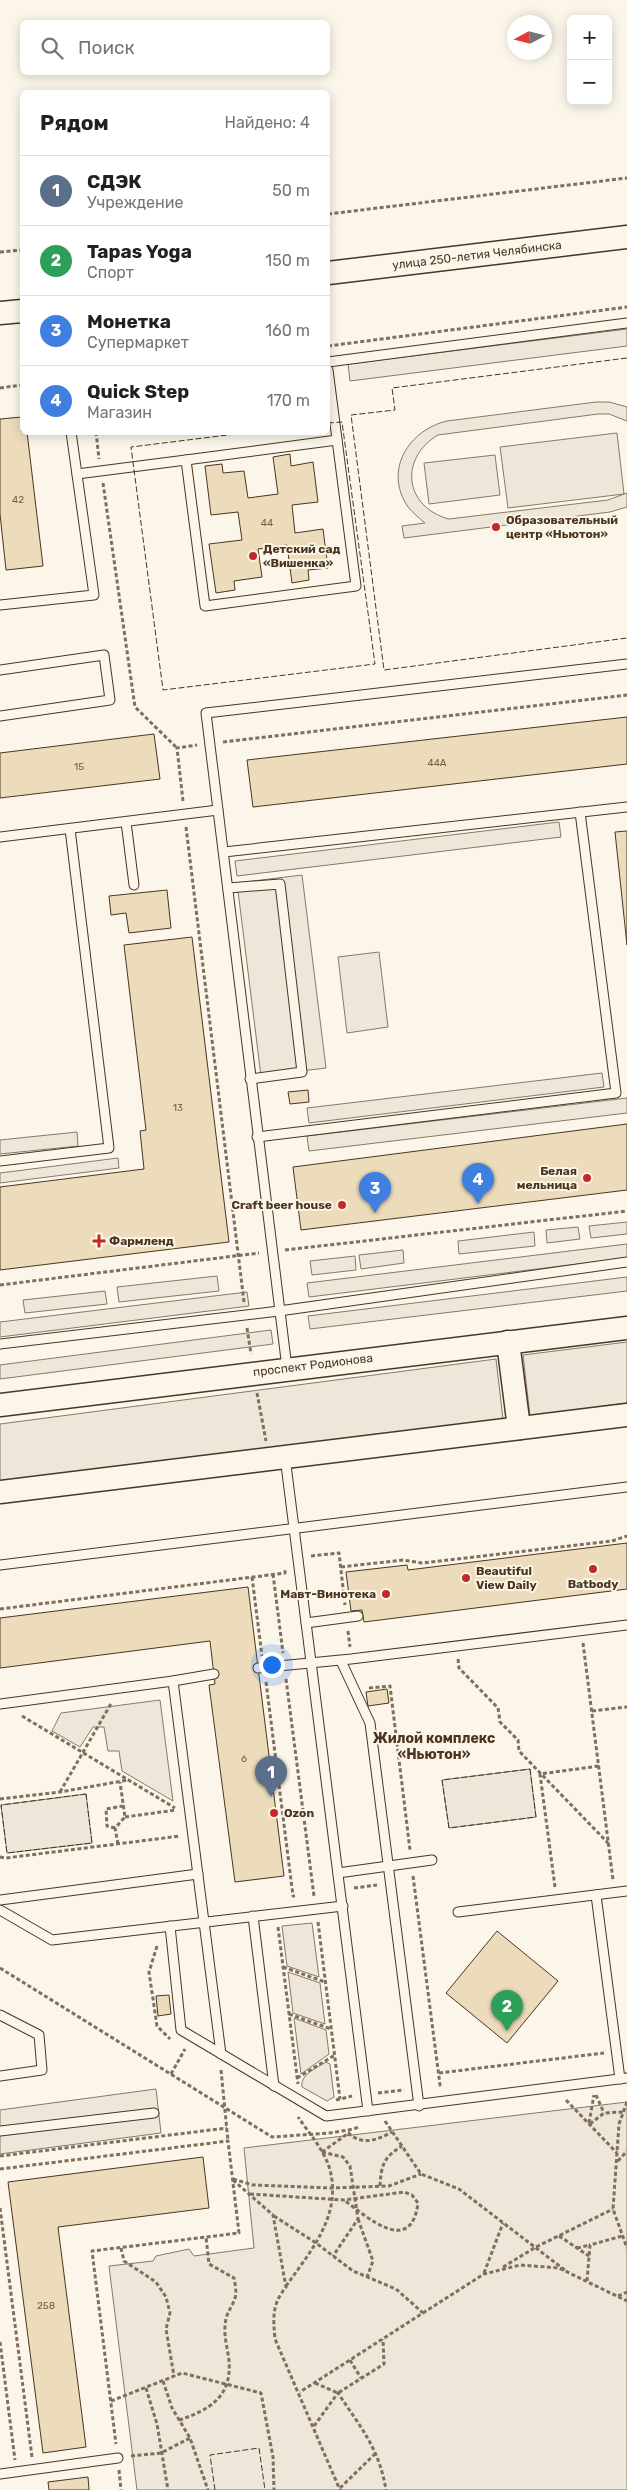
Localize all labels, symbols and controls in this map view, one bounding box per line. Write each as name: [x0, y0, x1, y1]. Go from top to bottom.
north arrow: [507, 15, 552, 60]
map controls: [567, 15, 612, 105]
button: +: [567, 15, 612, 60]
search box: [20, 20, 330, 75]
icon: search: [38, 34, 66, 62]
text: Поиск: [78, 36, 135, 59]
button: −: [567, 60, 612, 105]
text: Рядом: [40, 110, 109, 135]
text: Найдено: 4: [225, 113, 310, 132]
text: СДЭК: [87, 170, 142, 193]
text: 1: [52, 181, 60, 200]
text: 50 m: [272, 181, 310, 200]
text: Учреждение: [87, 193, 184, 212]
street label: улица 250-летия Челябинска: [391, 238, 563, 272]
text: Tapas Yoga: [87, 240, 192, 263]
text: 2: [51, 251, 61, 270]
text: 150 m: [265, 251, 310, 270]
text: Спорт: [87, 263, 134, 282]
text: Монетка: [87, 310, 171, 333]
text: 3: [51, 321, 61, 340]
text: 160 m: [265, 321, 310, 340]
text: Супермаркет: [87, 333, 189, 352]
text: Quick Step: [87, 380, 189, 403]
text: 4: [51, 391, 61, 410]
text: 170 m: [267, 391, 310, 410]
text: Магазин: [87, 403, 152, 422]
house number: 42: [12, 494, 24, 506]
place label: Образовательный центр «Ньютон»: [506, 513, 618, 541]
house number: 44: [261, 517, 273, 529]
marker: Образовательный центр «Ньютон»: [490, 521, 502, 533]
place label: Детский сад «Вишенка»: [263, 542, 340, 570]
marker: Детский сад «Вишенка»: [247, 550, 259, 562]
house number: 44А: [427, 757, 447, 769]
house number: 15: [74, 761, 84, 773]
house number: 13: [173, 1102, 183, 1114]
pin: 4: [462, 1163, 494, 1204]
place label: Белая мельница: [517, 1164, 577, 1192]
pin: 3: [359, 1172, 391, 1213]
marker: Белая мельница: [581, 1172, 593, 1184]
place label: Craft beer house: [232, 1198, 332, 1212]
marker: Craft beer house: [336, 1199, 348, 1211]
place label: Фармленд: [109, 1234, 174, 1248]
marker: Фармленд: [93, 1235, 105, 1247]
street label: проспект Родионова: [252, 1351, 374, 1379]
marker: Batbody: [587, 1563, 599, 1575]
place label: Beautiful View Daily: [476, 1564, 537, 1592]
marker: Beautiful View Daily: [460, 1572, 472, 1584]
place label: Batbody: [568, 1577, 618, 1591]
place label: Мавт-Винотека: [280, 1587, 376, 1601]
marker: Мавт-Винотека: [380, 1588, 392, 1600]
your location: [259, 1652, 285, 1678]
district label: Жилой комплекс «Ньютон»: [373, 1730, 495, 1763]
house number: 6: [241, 1753, 247, 1765]
pin: 1: [255, 1756, 287, 1797]
place label: Ozon: [284, 1806, 314, 1820]
marker: Ozon: [268, 1807, 280, 1819]
pin: 2: [491, 1990, 523, 2031]
house number: 258: [37, 2300, 55, 2312]

